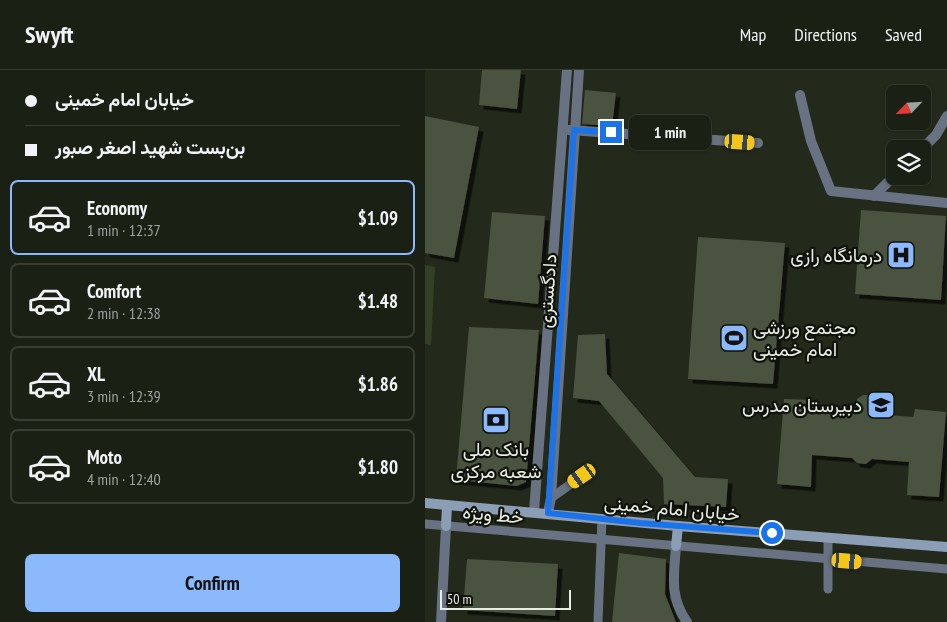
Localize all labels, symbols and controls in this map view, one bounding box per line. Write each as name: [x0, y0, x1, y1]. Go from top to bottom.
text: Swyft: [25, 19, 74, 50]
text: Map: [740, 23, 766, 46]
text: Directions: [794, 23, 857, 46]
text: Saved: [885, 23, 922, 46]
north arrow: [886, 85, 931, 130]
map controls: [886, 85, 931, 185]
text: خیابان امام خمینی: [55, 87, 194, 111]
callout: 1 min: [629, 114, 711, 150]
route end: [600, 121, 622, 143]
text: 1 min: [654, 122, 686, 142]
car: [724, 133, 755, 151]
text: بن‌بست شهید اصغر صبور: [55, 135, 245, 159]
button: layers: [886, 140, 931, 185]
icon: car: [27, 195, 72, 240]
text: Economy: [87, 196, 147, 220]
text: $1.09: [358, 206, 398, 230]
text: 1 min · 12:37: [87, 220, 161, 240]
hospital icon: درمانگاه رازی: [886, 240, 916, 270]
place label: درمانگاه رازی: [790, 243, 882, 267]
street label: دادگستری: [532, 253, 562, 329]
icon: car: [27, 278, 72, 323]
text: Comfort: [87, 279, 141, 303]
text: $1.48: [358, 289, 398, 313]
text: 2 min · 12:38: [87, 303, 161, 323]
place label: مجتمع ورزشی امام خمینی: [753, 315, 856, 362]
sports icon: مجتمع ورزشی امام خمینی: [719, 323, 749, 353]
icon: car: [27, 361, 72, 406]
text: XL: [87, 362, 105, 386]
text: $1.86: [358, 372, 398, 396]
text: 3 min · 12:39: [87, 386, 161, 406]
school or university icon: دبیرستان مدرس: [866, 390, 896, 420]
place label: دبیرستان مدرس: [742, 393, 862, 417]
bank icon: بانک ملی شعبه مرکزی: [481, 405, 511, 435]
place label: بانک ملی شعبه مرکزی: [450, 437, 542, 483]
icon: car: [27, 444, 72, 489]
text: Moto: [87, 445, 122, 469]
text: $1.80: [358, 455, 398, 479]
car: [565, 461, 598, 491]
text: 4 min · 12:40: [87, 469, 161, 489]
street label: خیابان امام خمینی: [603, 490, 741, 527]
street label: خط ویژه: [462, 499, 524, 529]
route start: [761, 522, 783, 544]
car: [831, 552, 862, 570]
button: Confirm: [25, 554, 400, 612]
scale bar: [440, 587, 571, 610]
text: 50 m: [447, 590, 472, 608]

